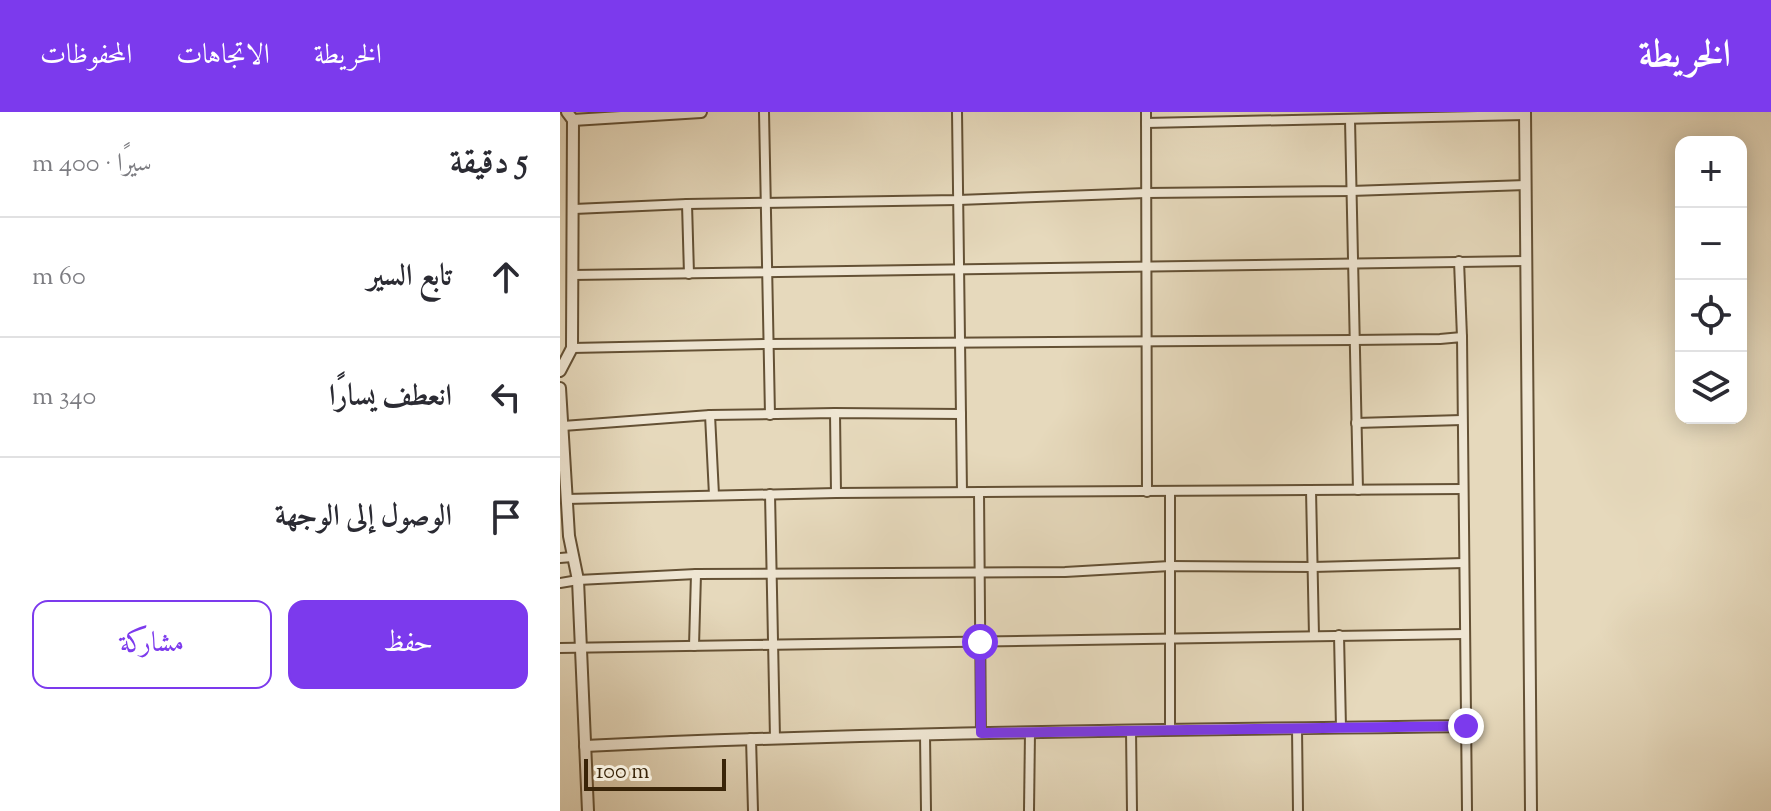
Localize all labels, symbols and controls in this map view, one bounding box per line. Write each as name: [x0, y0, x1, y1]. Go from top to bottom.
text: الخريطة: [1639, 30, 1731, 84]
text: المحفوظات: [40, 36, 132, 76]
text: الاتجاهات: [176, 36, 270, 76]
text: الخريطة: [314, 36, 382, 76]
map controls: [1675, 136, 1747, 424]
button: +: [1675, 136, 1747, 208]
text: 5 دقيقة: [450, 139, 528, 188]
text: سيرًا · 400 m: [32, 146, 152, 183]
button: −: [1675, 208, 1747, 280]
icon: ahead: [484, 255, 528, 299]
text: تابع السير: [367, 256, 452, 299]
text: 60 m: [32, 259, 86, 296]
button: locate: [1675, 280, 1747, 352]
button: layers: [1675, 352, 1747, 424]
icon: left: [484, 375, 528, 419]
text: انعطف يسارًا: [329, 376, 452, 419]
text: 340 m: [32, 379, 96, 416]
icon: arrive: [484, 495, 528, 539]
text: الوصول إلى الوجهة: [275, 496, 452, 539]
button: مشاركة: [32, 600, 272, 689]
button: حفظ: [288, 600, 528, 689]
route start: [962, 624, 998, 660]
route end: [1448, 708, 1484, 744]
scale bar: [584, 755, 726, 791]
text: 100 m: [596, 757, 649, 789]

